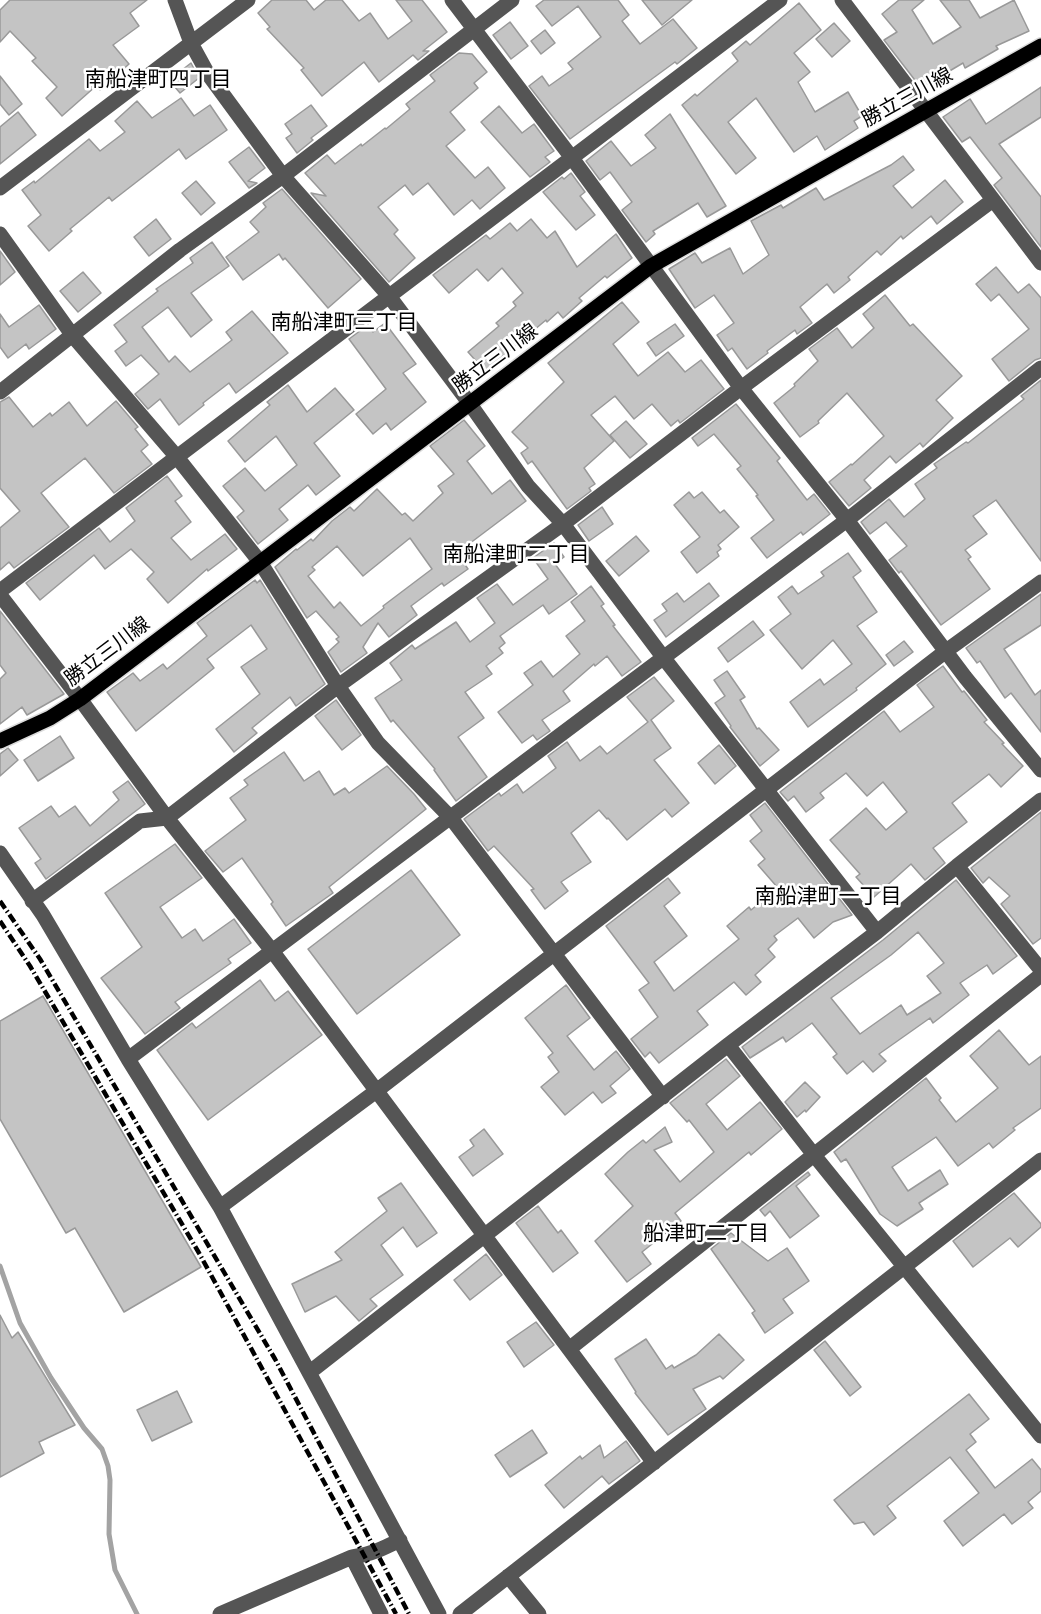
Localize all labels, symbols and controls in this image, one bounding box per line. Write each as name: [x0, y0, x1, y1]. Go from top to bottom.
street label: 勝立三川線: [857, 62, 957, 132]
district label: 南船津町四丁目: [85, 66, 231, 92]
district label: 南船津町三丁目: [271, 309, 417, 335]
street label: 勝立三川線: [448, 318, 542, 398]
district label: 南船津町二丁目: [443, 541, 589, 567]
street label: 勝立三川線: [60, 611, 154, 691]
district label: 南船津町一丁目: [755, 883, 901, 909]
district label: 船津町二丁目: [643, 1220, 769, 1246]

